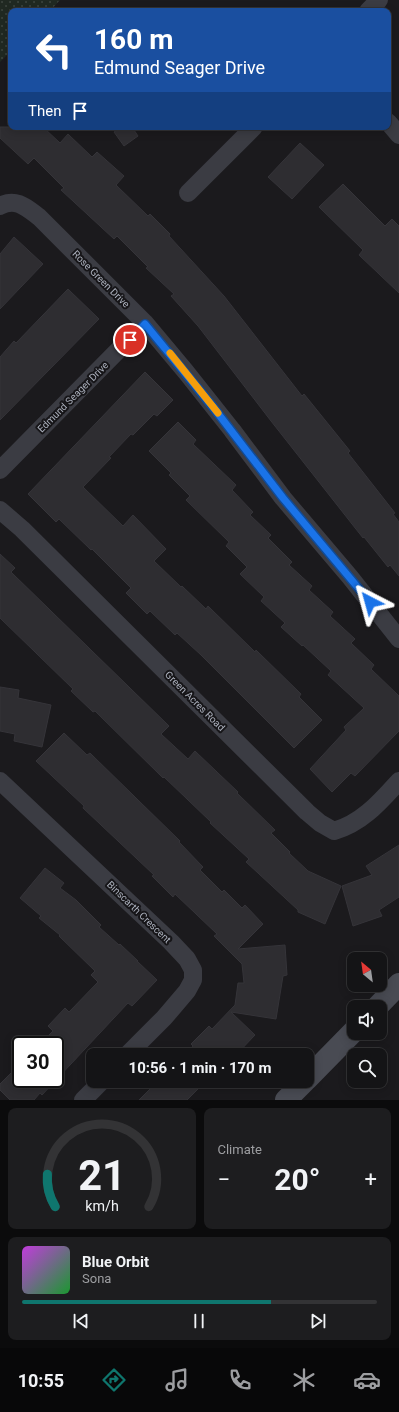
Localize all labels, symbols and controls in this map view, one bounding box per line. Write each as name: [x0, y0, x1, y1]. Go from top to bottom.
text: 160 m: [94, 23, 173, 56]
icon: left: [28, 24, 80, 76]
text: Edmund Seager Drive: [94, 57, 265, 78]
icon: arrive: [69, 100, 91, 122]
text: Then: [28, 102, 61, 120]
street label: Rose Green Drive: [70, 248, 132, 310]
pin: [113, 323, 147, 357]
icon: arrive: [119, 329, 141, 351]
street label: Edmund Seager Drive: [35, 359, 111, 435]
position arrow: [349, 581, 391, 623]
street label: Green Acres Road: [163, 669, 227, 733]
street label: Binscarth Crescent: [105, 879, 173, 945]
north arrow: [347, 952, 387, 992]
map controls: [347, 952, 387, 1088]
button: sound: [347, 1000, 387, 1040]
speed limit sign: 30: [12, 1036, 64, 1088]
button: search: [347, 1048, 387, 1088]
text: 10:56 · 1 min · 170 m: [129, 1059, 271, 1077]
text: Climate: [218, 1142, 262, 1157]
text: 21: [78, 1150, 126, 1199]
text: 20°: [274, 1162, 320, 1197]
text: −: [218, 1167, 230, 1192]
text: +: [365, 1167, 377, 1192]
text: km/h: [85, 1197, 119, 1213]
text: Blue Orbit: [82, 1253, 149, 1271]
text: Sona: [82, 1271, 111, 1286]
icon: previous: [70, 1310, 92, 1332]
icon: pause: [188, 1310, 210, 1332]
icon: next: [307, 1310, 329, 1332]
icon: directions: [100, 1366, 128, 1394]
icon: music: [163, 1366, 191, 1394]
icon: phone: [226, 1366, 254, 1394]
icon: climate: [290, 1366, 318, 1394]
icon: car: [353, 1366, 381, 1394]
text: 10:55: [18, 1370, 64, 1391]

